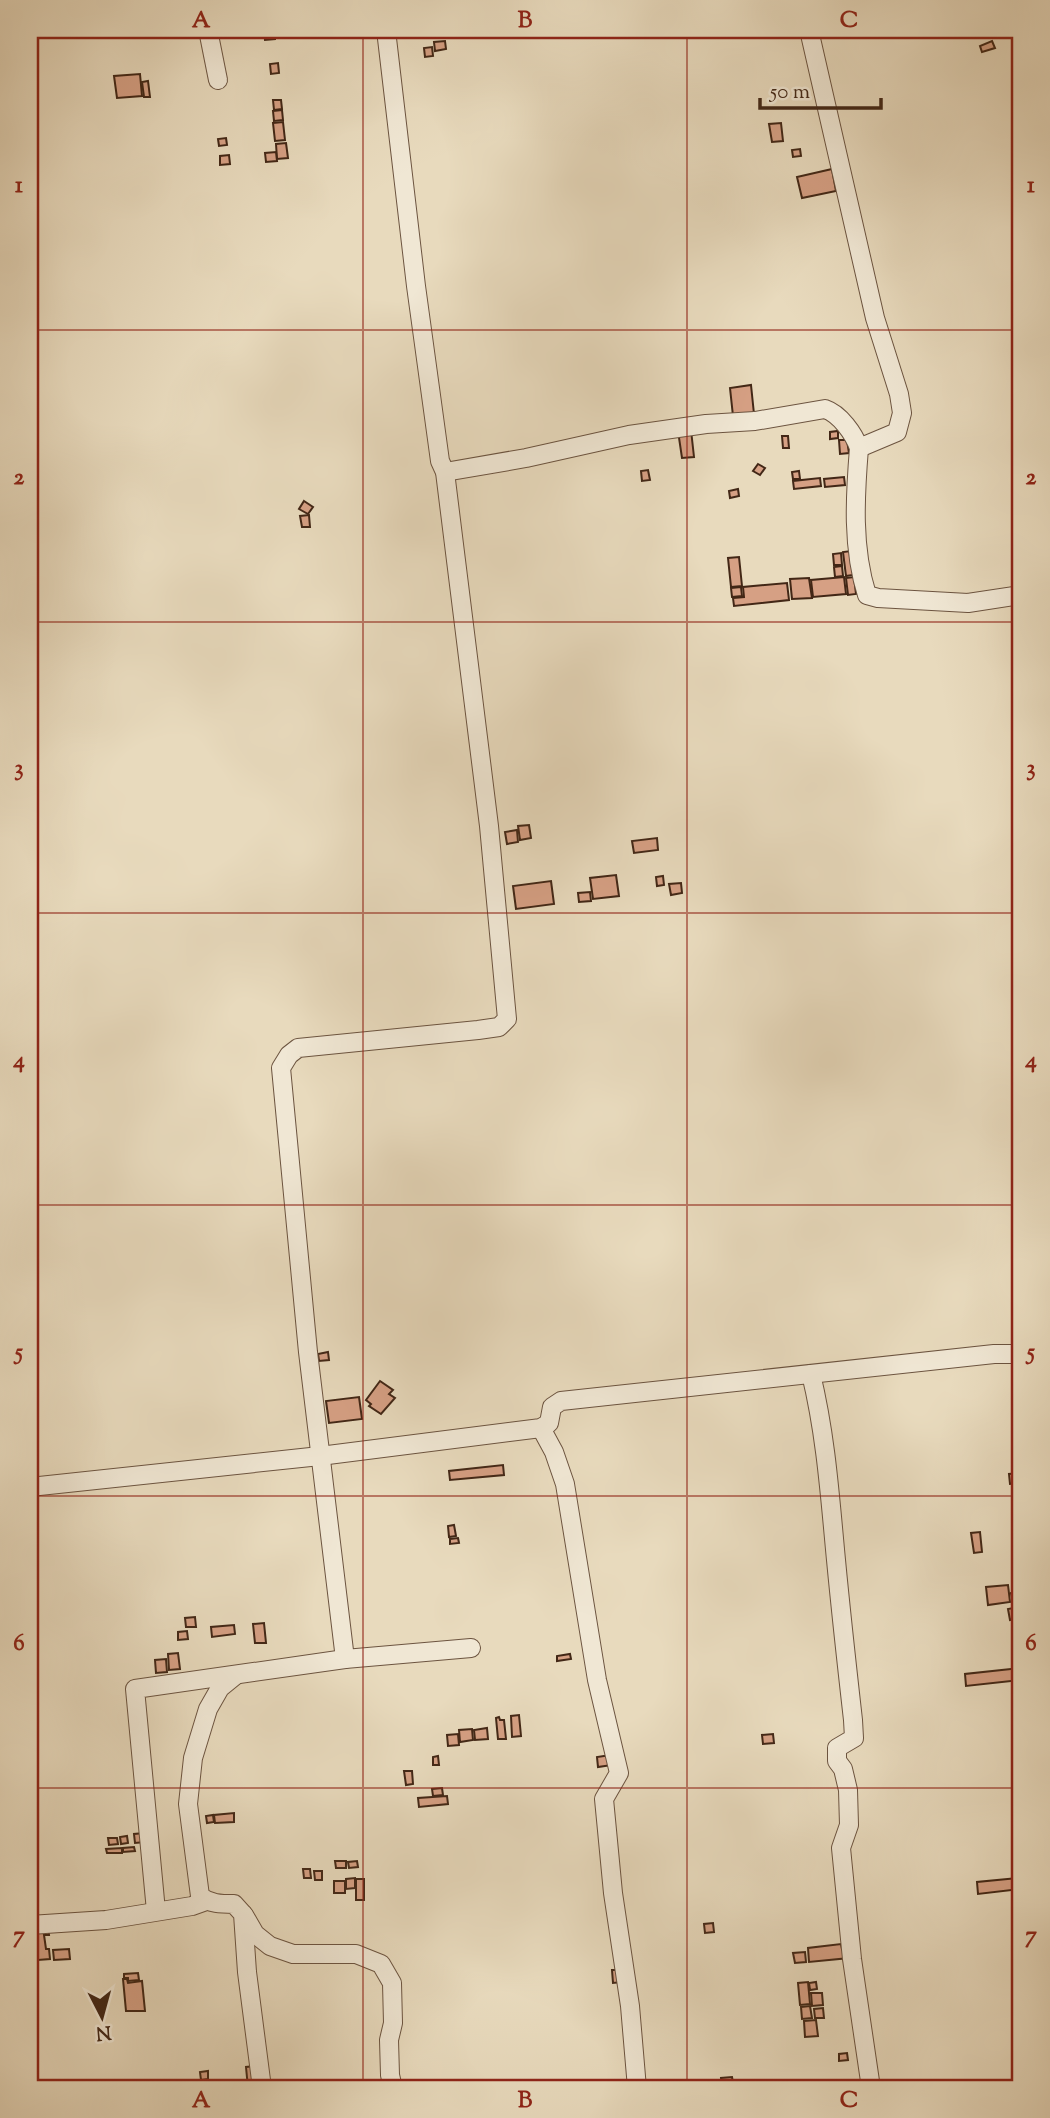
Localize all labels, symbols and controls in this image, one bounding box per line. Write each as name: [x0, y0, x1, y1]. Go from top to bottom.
text: A: [192, 5, 211, 38]
text: B: [518, 5, 533, 38]
text: C: [840, 5, 858, 38]
scale bar: [760, 66, 880, 110]
text: 50 m: [769, 78, 810, 108]
text: 1: [15, 170, 23, 203]
text: 1: [1027, 170, 1035, 203]
text: 2: [14, 462, 25, 495]
text: 2: [1026, 462, 1037, 495]
text: 3: [14, 753, 24, 786]
text: 3: [1026, 753, 1036, 786]
text: 4: [12, 1045, 25, 1078]
text: 4: [1024, 1045, 1037, 1078]
text: 5: [13, 1337, 23, 1370]
text: 5: [1025, 1337, 1035, 1370]
text: 6: [13, 1628, 25, 1661]
text: 6: [1025, 1628, 1037, 1661]
text: 7: [13, 1920, 25, 1953]
text: 7: [1025, 1920, 1037, 1953]
north arrow: [66, 1982, 136, 2052]
text: N: [95, 2017, 112, 2046]
text: A: [192, 2085, 211, 2118]
text: B: [518, 2085, 533, 2118]
text: C: [840, 2085, 858, 2118]

